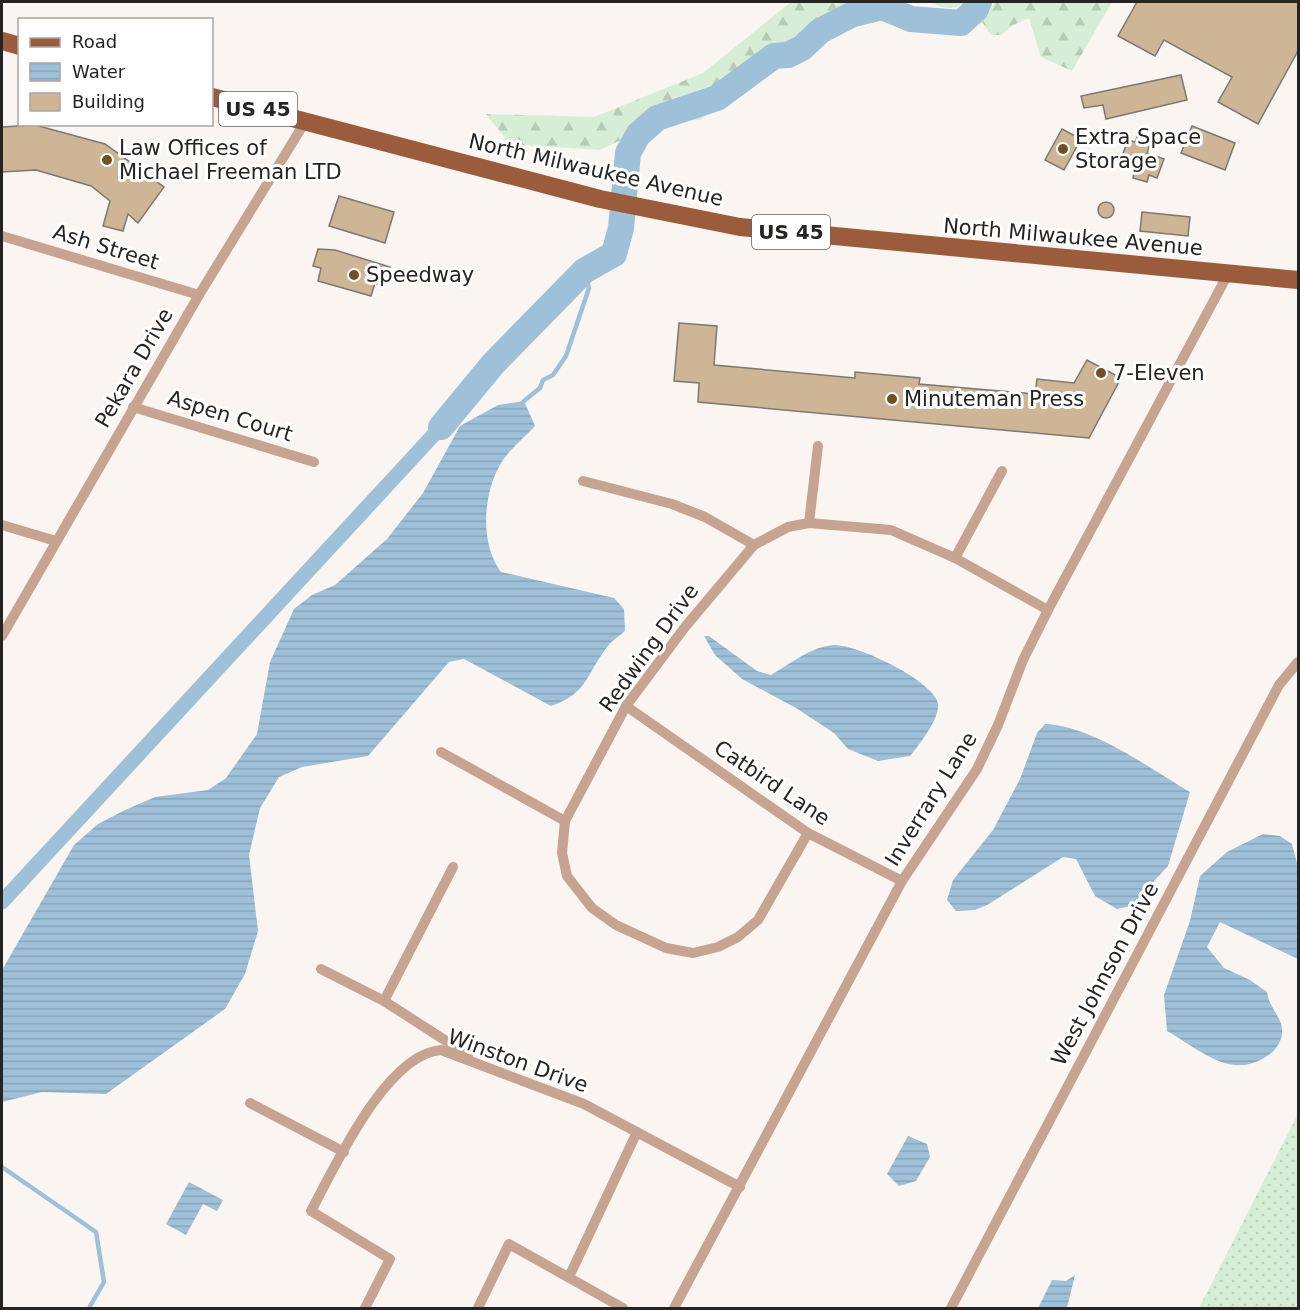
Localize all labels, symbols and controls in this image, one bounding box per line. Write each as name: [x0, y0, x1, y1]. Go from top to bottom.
legend: [18, 18, 213, 126]
text: Road: [72, 31, 117, 52]
text: Water: [72, 61, 126, 82]
text: Building: [72, 91, 145, 112]
road number: US 45: [219, 92, 297, 126]
place label: Extra Space Storage: [1075, 125, 1201, 173]
street label: North Milwaukee Avenue: [466, 129, 726, 211]
place label: Law Offices of Michael Freeman LTD: [119, 136, 342, 184]
marker: Extra Space Storage: [1056, 142, 1070, 156]
marker: Law Offices of Michael Freeman LTD: [100, 153, 114, 167]
street label: North Milwaukee Avenue: [942, 214, 1204, 260]
road number: US 45: [752, 215, 830, 249]
street label: Ash Street: [50, 220, 162, 274]
place label: Speedway: [366, 263, 474, 287]
marker: Speedway: [347, 268, 361, 282]
street label: Pekara Drive: [90, 304, 178, 432]
place label: 7-Eleven: [1113, 361, 1205, 385]
marker: 7-Eleven: [1094, 366, 1108, 380]
street label: Aspen Court: [165, 386, 295, 446]
place label: Minuteman Press: [904, 387, 1084, 411]
marker: Minuteman Press: [885, 392, 899, 406]
street label: Redwing Drive: [595, 579, 703, 717]
street label: Inverrary Lane: [880, 728, 982, 870]
street label: Catbird Lane: [710, 736, 834, 830]
street label: West Johnson Drive: [1047, 878, 1163, 1070]
street label: Winston Drive: [445, 1025, 591, 1097]

